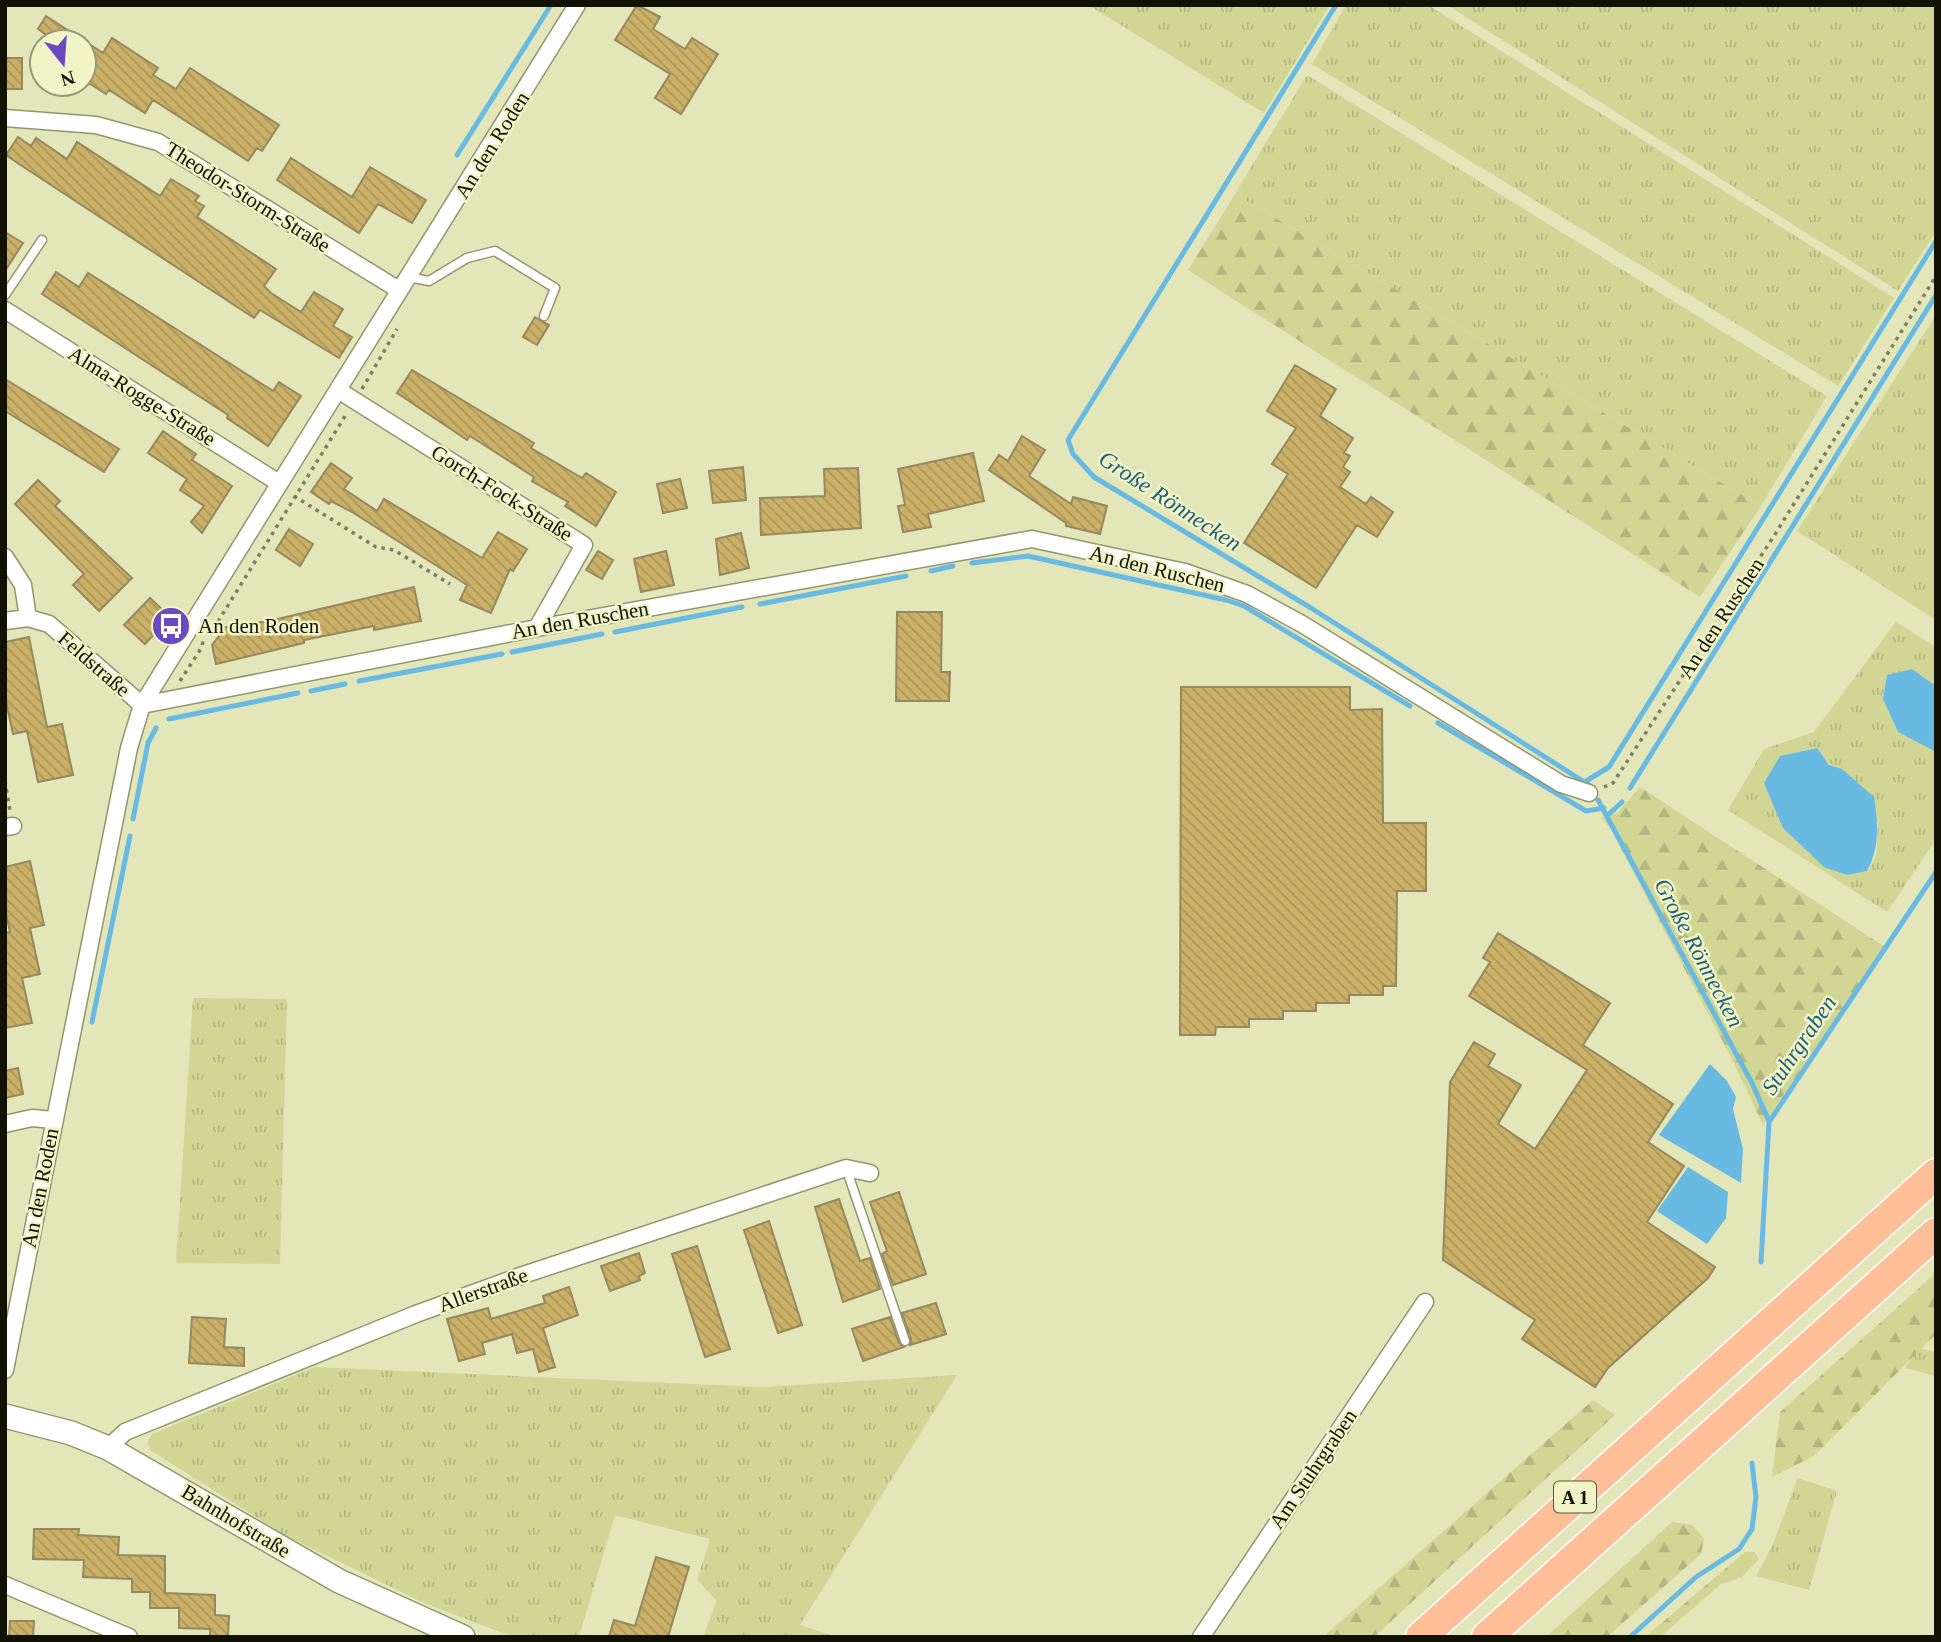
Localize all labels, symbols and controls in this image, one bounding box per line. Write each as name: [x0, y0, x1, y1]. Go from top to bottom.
north arrow: [28, 28, 98, 98]
text: N: [58, 67, 77, 91]
street label: An den Roden: [450, 87, 535, 203]
street label: Theodor-Storm-Straße: [161, 137, 335, 257]
street label: Alma-Rogge-Straße: [64, 341, 220, 451]
street label: Gorch-Fock-Straße: [427, 440, 577, 546]
water label: Große Rönnecken: [1094, 446, 1246, 556]
street label: An den Ruschen: [1087, 541, 1228, 598]
street label: An den Ruschen: [1673, 553, 1769, 683]
street label: An den Ruschen: [510, 596, 651, 644]
bus stop icon: An den Roden: [150, 605, 192, 647]
place label: An den Roden: [198, 614, 320, 638]
street label: Feldstraße: [53, 626, 135, 702]
water label: Große Rönnecken: [1649, 874, 1749, 1032]
water label: Stuhrgraben: [1757, 991, 1841, 1099]
street label: An den Roden: [17, 1126, 63, 1250]
street label: Allerstraße: [435, 1263, 531, 1317]
street label: Am Stuhrgraben: [1264, 1404, 1362, 1533]
street label: Bahnhofstraße: [177, 1479, 295, 1563]
road number: A 1: [1554, 1482, 1596, 1512]

